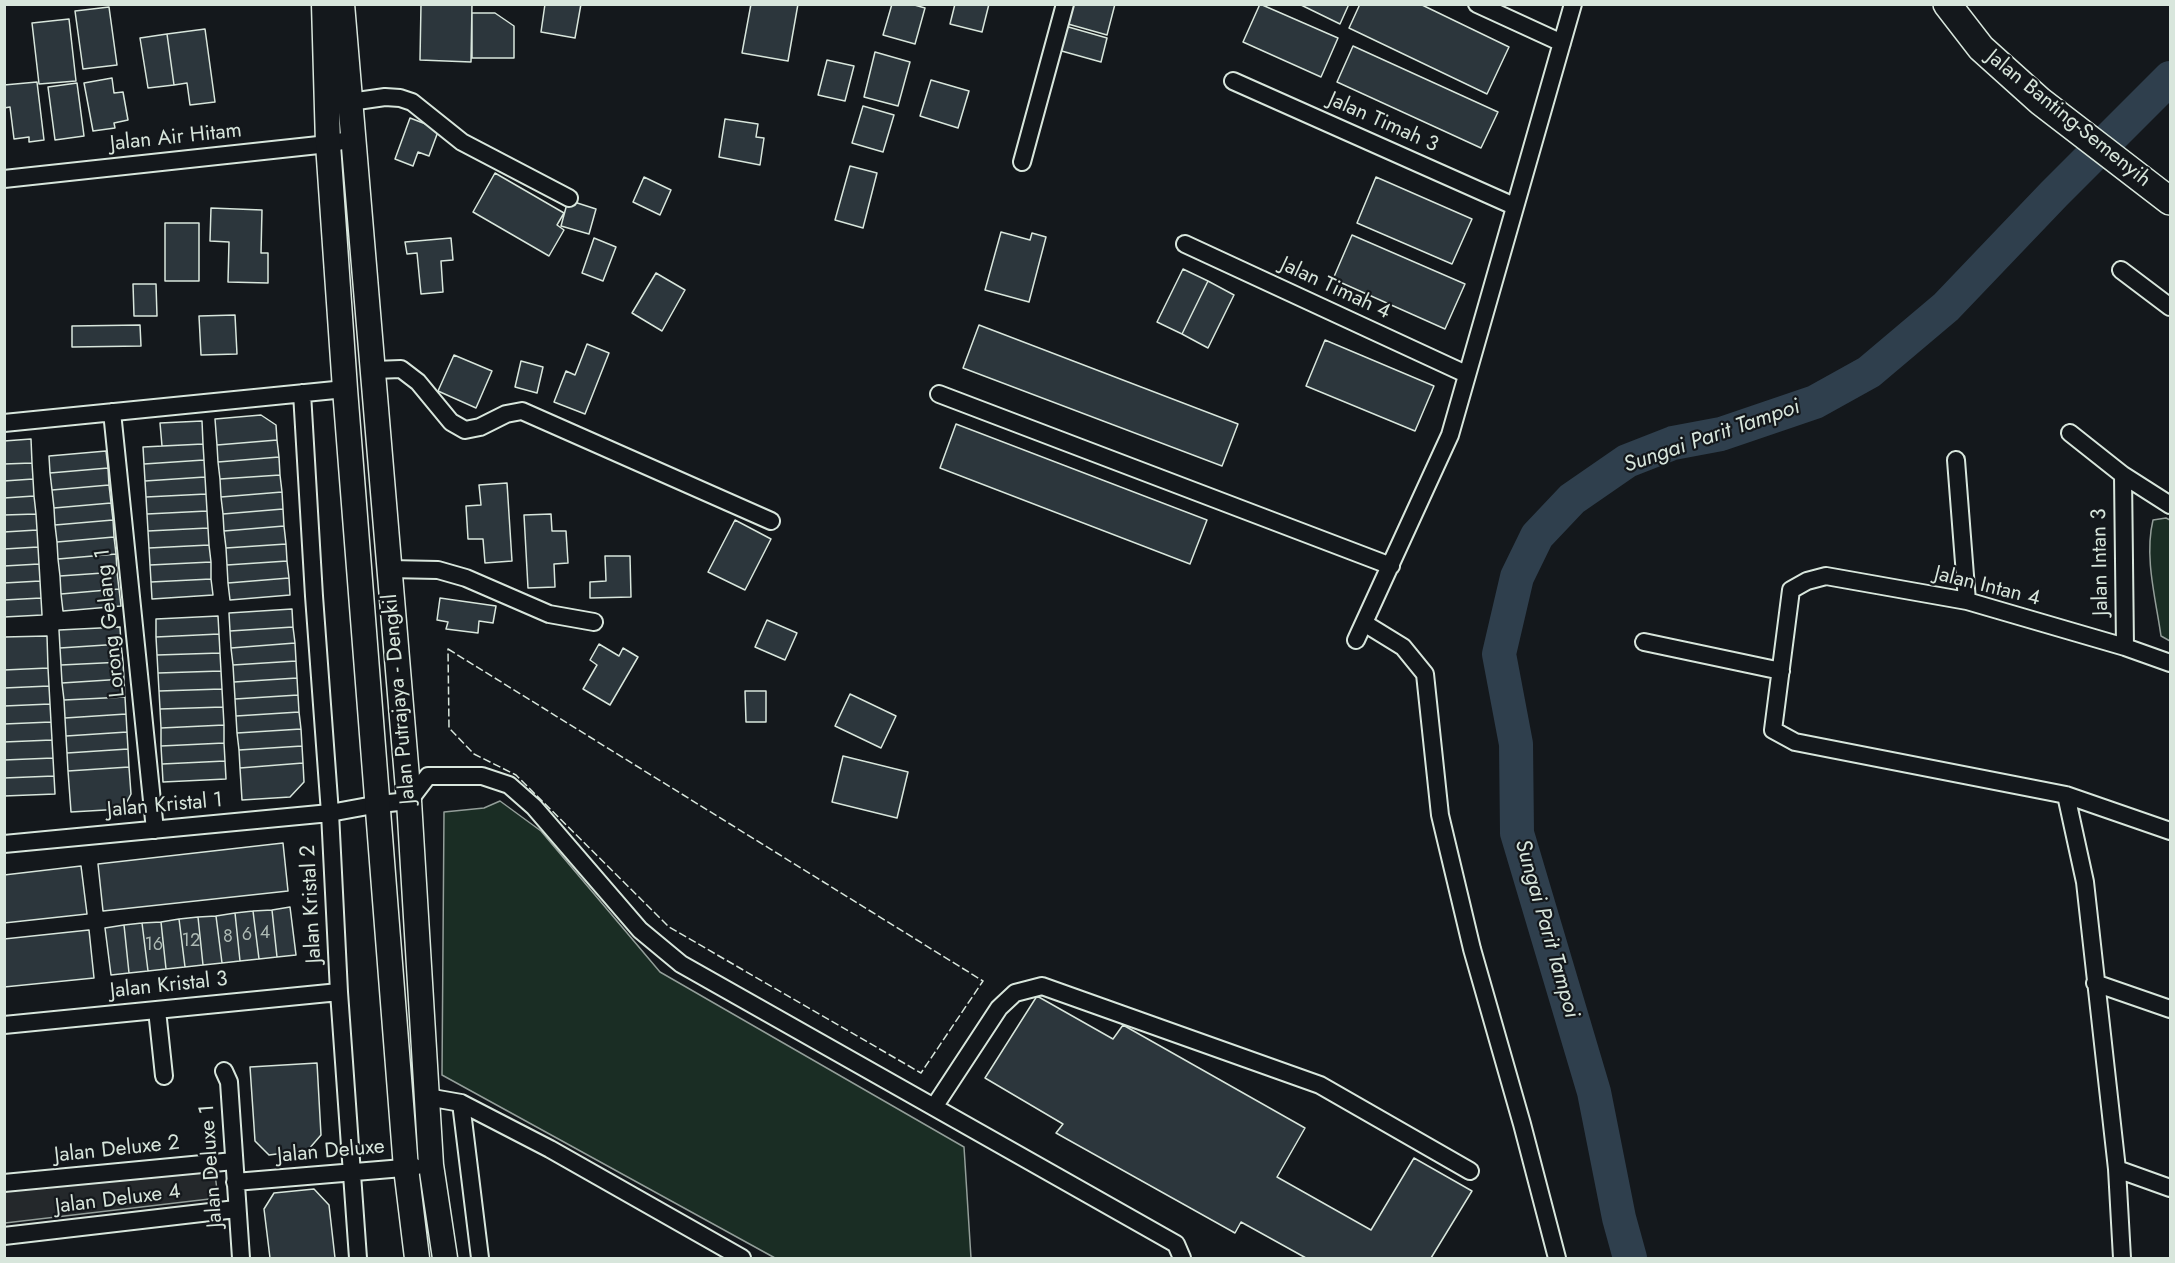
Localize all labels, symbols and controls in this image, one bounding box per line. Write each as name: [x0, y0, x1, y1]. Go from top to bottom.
street label: Jalan Banting-Semenyih: [1981, 45, 2155, 193]
street label: Jalan Timah 3: [1324, 88, 1442, 158]
street label: Jalan Air Hitam: [109, 119, 243, 157]
street label: Jalan Timah 4: [1276, 253, 1394, 325]
water label: Sungai Parit Tampoi: [1621, 395, 1803, 479]
street label: Jalan Intan 3: [2087, 508, 2115, 616]
street label: Lorong Gelang 1: [91, 547, 131, 699]
street label: Jalan Intan 4: [1931, 562, 2043, 612]
street label: Jalan Putrajaya - Dengkil: [378, 593, 422, 805]
street label: Jalan Kristal 1: [106, 788, 224, 824]
water label: Sungai Parit Tampoi: [1508, 837, 1584, 1021]
street label: Jalan Kristal 2: [296, 844, 328, 964]
house number: 4: [260, 923, 270, 945]
house number: 6: [242, 925, 252, 947]
house number: 8: [223, 927, 233, 949]
house number: 12: [182, 931, 200, 953]
house number: 16: [145, 935, 163, 957]
street label: Jalan Kristal 3: [109, 967, 229, 1005]
street label: Jalan Deluxe 1: [195, 1104, 229, 1228]
street label: Jalan Deluxe 2: [53, 1131, 181, 1169]
street label: Jalan Deluxe: [276, 1135, 386, 1169]
street label: Jalan Deluxe 4: [54, 1180, 182, 1220]

